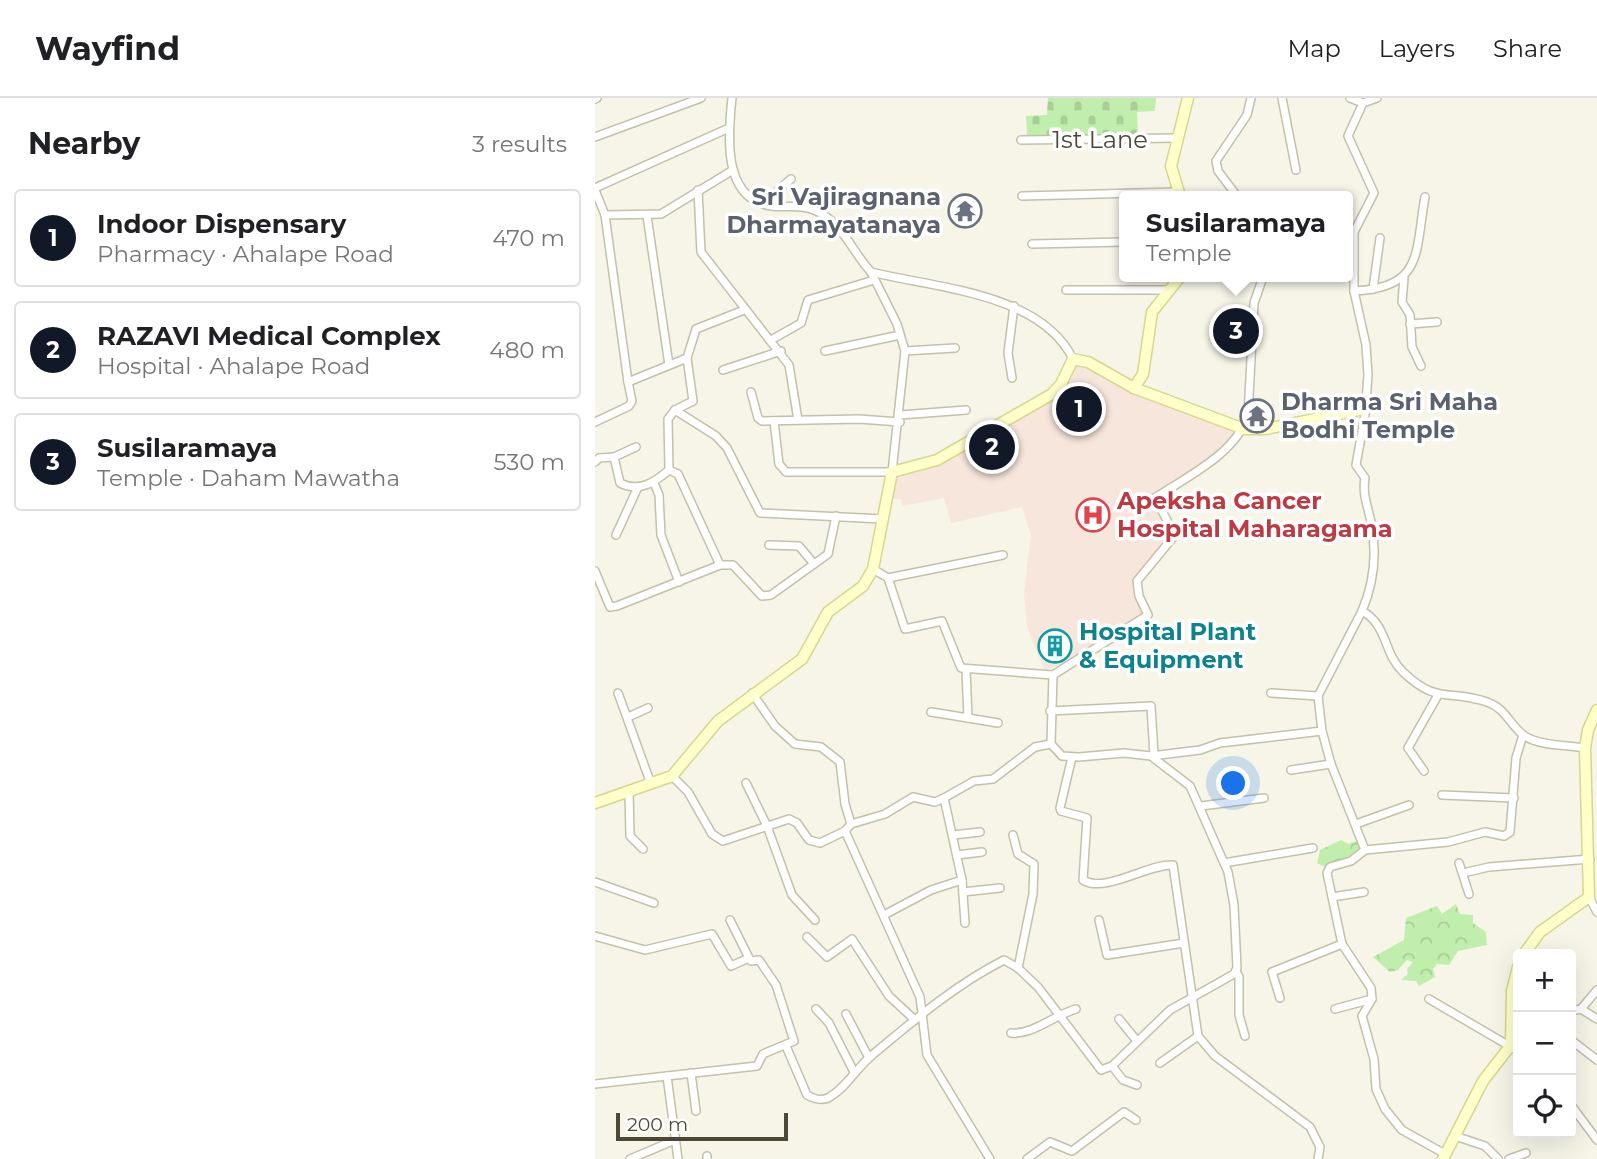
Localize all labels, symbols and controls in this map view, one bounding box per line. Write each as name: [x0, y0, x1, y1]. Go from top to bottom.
text: Wayfind: [35, 28, 180, 68]
text: Map: [1287, 34, 1341, 63]
text: Layers: [1379, 34, 1455, 63]
text: Share: [1493, 34, 1562, 63]
text: Nearby: [28, 125, 140, 162]
street label: 1st Lane: [1052, 125, 1148, 154]
text: 3 results: [472, 130, 567, 158]
place label: Sri Vajiragnana Dharmayatanaya: [726, 182, 941, 239]
popup: [1119, 191, 1353, 282]
temple icon: Sri Vajiragnana Dharmayatanaya: [946, 192, 984, 230]
text: Susilaramaya: [1146, 207, 1326, 239]
text: Indoor Dispensary: [97, 208, 346, 240]
text: 1: [48, 224, 58, 252]
text: 470 m: [492, 224, 565, 252]
text: Temple: [1146, 239, 1232, 267]
text: Pharmacy · Ahalape Road: [97, 240, 394, 268]
pin: 3: [1213, 305, 1259, 357]
text: RAZAVI Medical Complex: [97, 320, 441, 352]
text: 2: [46, 336, 60, 364]
text: 480 m: [489, 336, 565, 364]
text: Hospital · Ahalape Road: [97, 352, 370, 380]
pin: 1: [1056, 383, 1102, 435]
place label: Dharma Sri Maha Bodhi Temple: [1281, 387, 1498, 444]
temple icon: Dharma Sri Maha Bodhi Temple: [1238, 397, 1276, 435]
pin: 2: [969, 421, 1015, 473]
text: Susilaramaya: [97, 432, 277, 464]
text: 3: [46, 448, 60, 476]
text: 530 m: [493, 448, 565, 476]
text: Temple · Daham Mawatha: [97, 464, 400, 492]
place label: Apeksha Cancer Hospital Maharagama: [1116, 486, 1393, 543]
hospital icon: Apeksha Cancer Hospital Maharagama: [1074, 496, 1112, 534]
place label: Hospital Plant & Equipment: [1079, 617, 1257, 674]
building icon: Hospital Plant & Equipment: [1036, 627, 1074, 665]
your location: [1216, 766, 1250, 800]
map controls: [1513, 949, 1576, 1138]
button: +: [1513, 949, 1576, 1012]
button: −: [1513, 1012, 1576, 1075]
button: locate: [1513, 1075, 1576, 1138]
scale bar: [616, 1110, 787, 1142]
text: 200 m: [627, 1113, 688, 1136]

